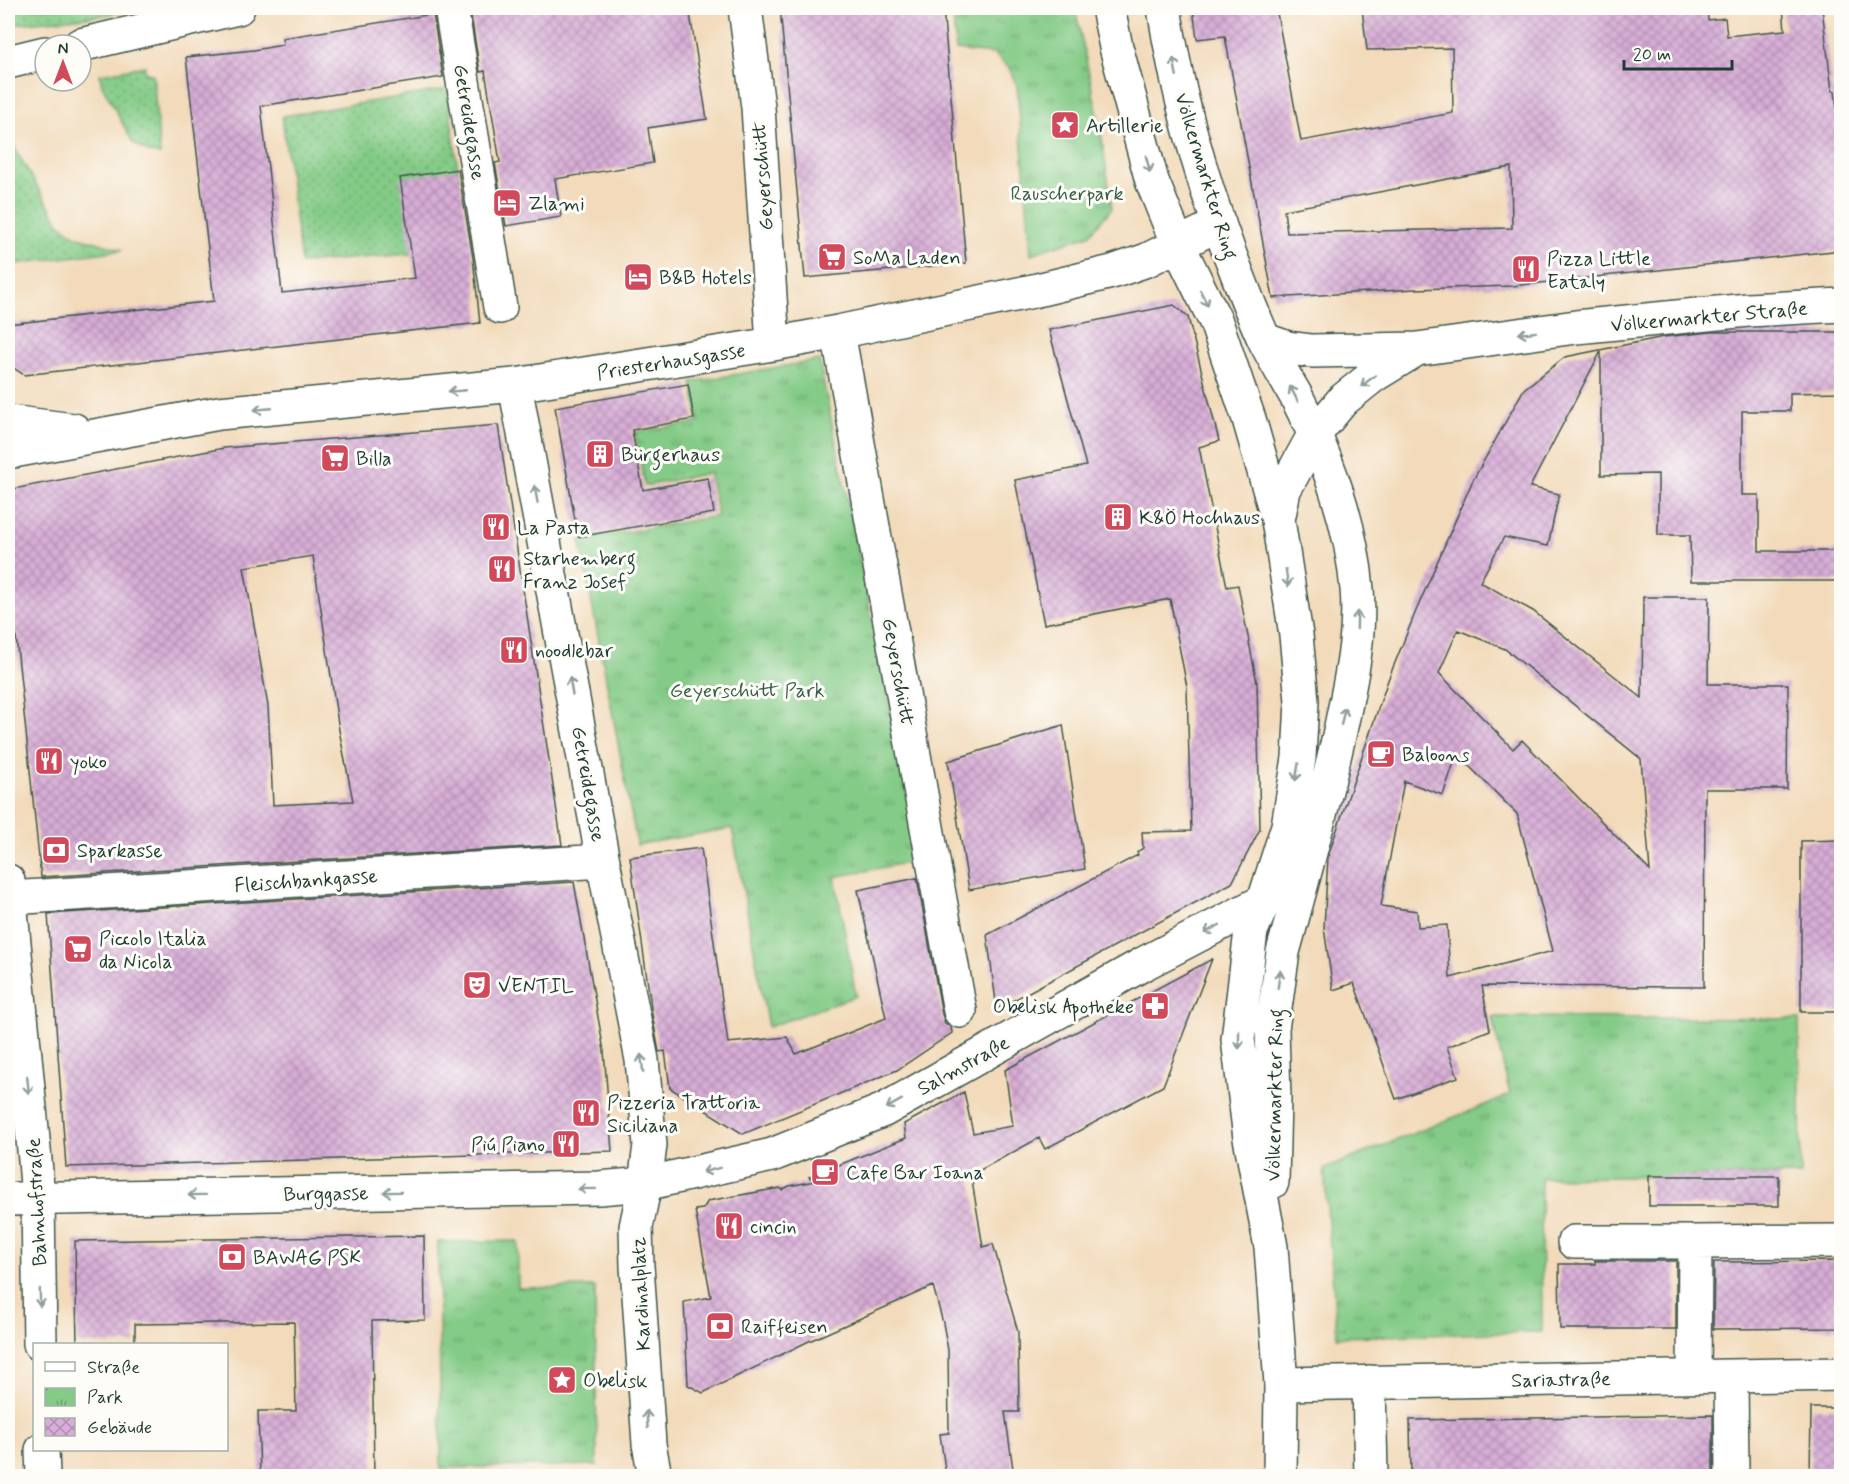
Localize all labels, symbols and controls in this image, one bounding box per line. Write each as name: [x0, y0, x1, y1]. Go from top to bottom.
north arrow: [33, 33, 93, 93]
scale bar: [1624, 33, 1732, 71]
text: N: [58, 39, 68, 60]
text: 20 m: [1633, 43, 1671, 67]
one-way arrow: [1169, 58, 1180, 77]
street label: Getreidegasse: [444, 62, 491, 183]
street label: Völkermarkter Ring: [1165, 90, 1244, 264]
place icon: Artillerie: [1049, 109, 1081, 141]
place label: Artillerie: [1086, 113, 1164, 140]
street label: Geyerschütt: [746, 120, 781, 231]
one-way arrow: [1142, 155, 1154, 174]
park label: Rauscherpark: [1010, 181, 1124, 208]
hotel icon: Zlami: [491, 187, 523, 219]
place label: Zlami: [528, 191, 585, 218]
supermarket icon: SoMa Laden: [816, 241, 848, 273]
place label: SoMa Laden: [853, 245, 961, 272]
place label: Pizza Little Eataly: [1547, 246, 1651, 296]
restaurant icon: Pizza Little Eataly: [1510, 253, 1542, 285]
hotel icon: B&B Hotels: [622, 261, 654, 293]
place label: B&B Hotels: [659, 265, 752, 292]
one-way arrow: [1199, 288, 1211, 306]
street label: Völkermarkter Straße: [1610, 295, 1809, 340]
one-way arrow: [1518, 328, 1538, 339]
street label: Priesterhausgasse: [595, 337, 747, 388]
one-way arrow: [1360, 374, 1376, 387]
one-way arrow: [447, 386, 467, 397]
one-way arrow: [1288, 386, 1300, 403]
one-way arrow: [253, 404, 273, 415]
building icon: Bürgerhaus: [584, 438, 616, 470]
supermarket icon: Billa: [319, 442, 351, 474]
place label: Bürgerhaus: [621, 442, 720, 471]
place label: Billa: [356, 446, 392, 473]
one-way arrow: [530, 485, 541, 505]
building icon: K&Ö Hochhaus: [1102, 501, 1134, 533]
place label: K&Ö Hochhaus: [1139, 505, 1260, 532]
restaurant icon: La Pasta: [480, 511, 512, 543]
place label: La Pasta: [517, 515, 590, 542]
place label: Starhemberg Franz Josef: [523, 546, 636, 596]
restaurant icon: Starhemberg Franz Josef: [486, 553, 518, 585]
one-way arrow: [1281, 568, 1292, 588]
one-way arrow: [1351, 610, 1363, 630]
street label: Geyerschütt: [875, 616, 920, 729]
restaurant icon: noodlebar: [498, 634, 530, 666]
place label: noodlebar: [535, 638, 614, 665]
one-way arrow: [565, 677, 576, 696]
park label: Geyerschütt Park: [670, 678, 824, 705]
one-way arrow: [1338, 706, 1350, 725]
street label: Getreidegasse: [562, 724, 611, 845]
cafe icon: Baloons: [1365, 738, 1397, 770]
place label: Baloons: [1402, 742, 1470, 769]
restaurant icon: yoko: [33, 745, 65, 777]
place label: yoko: [70, 749, 107, 776]
one-way arrow: [1291, 762, 1302, 781]
bank icon: Sparkasse: [40, 834, 72, 866]
place label: Sparkasse: [77, 838, 163, 865]
street label: Fleischbankgasse: [233, 863, 379, 900]
one-way arrow: [1204, 923, 1221, 935]
place label: Piccolo Italia da Nicola: [99, 926, 207, 976]
supermarket icon: Piccolo Italia da Nicola: [62, 933, 94, 965]
theatre icon: VENTIL: [461, 969, 493, 1001]
one-way arrow: [1273, 969, 1284, 989]
place label: VENTIL: [498, 973, 574, 1000]
pharmacy icon: Obelisk Apotheke: [1139, 990, 1171, 1022]
place label: Obelisk Apotheke: [993, 994, 1134, 1022]
street label: Völkermarkter Ring: [1260, 1008, 1293, 1182]
street label: Salmstraße: [913, 1030, 1015, 1103]
one-way arrow: [1233, 1030, 1245, 1050]
one-way arrow: [636, 1054, 647, 1074]
one-way arrow: [23, 1075, 34, 1095]
place label: Pizzeria Trattoria Siciliana: [607, 1090, 761, 1140]
restaurant icon: Pizzeria Trattoria Siciliana: [570, 1097, 602, 1129]
one-way arrow: [886, 1098, 903, 1110]
restaurant icon: Piú Piano: [550, 1128, 582, 1160]
place label: Piú Piano: [471, 1132, 545, 1159]
street label: Bahnhofstraße: [21, 1137, 54, 1267]
cafe icon: Cafe Bar Ioana: [809, 1156, 841, 1188]
place label: Cafe Bar Ioana: [846, 1160, 984, 1187]
one-way arrow: [702, 1164, 721, 1176]
street label: Burggasse: [283, 1180, 369, 1210]
one-way arrow: [577, 1183, 597, 1194]
one-way arrow: [382, 1186, 402, 1198]
one-way arrow: [187, 1189, 207, 1201]
restaurant icon: cincin: [713, 1210, 745, 1242]
place label: cincin: [750, 1214, 797, 1241]
street label: Kardinalplatz: [625, 1236, 658, 1352]
bank icon: BAWAG PSK: [216, 1241, 248, 1273]
place label: BAWAG PSK: [253, 1245, 361, 1272]
one-way arrow: [34, 1288, 46, 1308]
bank icon: Raiffeisen: [704, 1310, 736, 1342]
place label: Raiffeisen: [741, 1314, 828, 1341]
legend: [33, 1343, 228, 1451]
text: Straße: [87, 1356, 140, 1380]
place icon: Obelisk: [546, 1364, 578, 1396]
street label: Sariastraße: [1511, 1366, 1611, 1395]
place label: Obelisk: [583, 1368, 648, 1395]
text: Park: [87, 1386, 123, 1410]
one-way arrow: [642, 1409, 653, 1429]
text: Gebäude: [87, 1416, 152, 1440]

